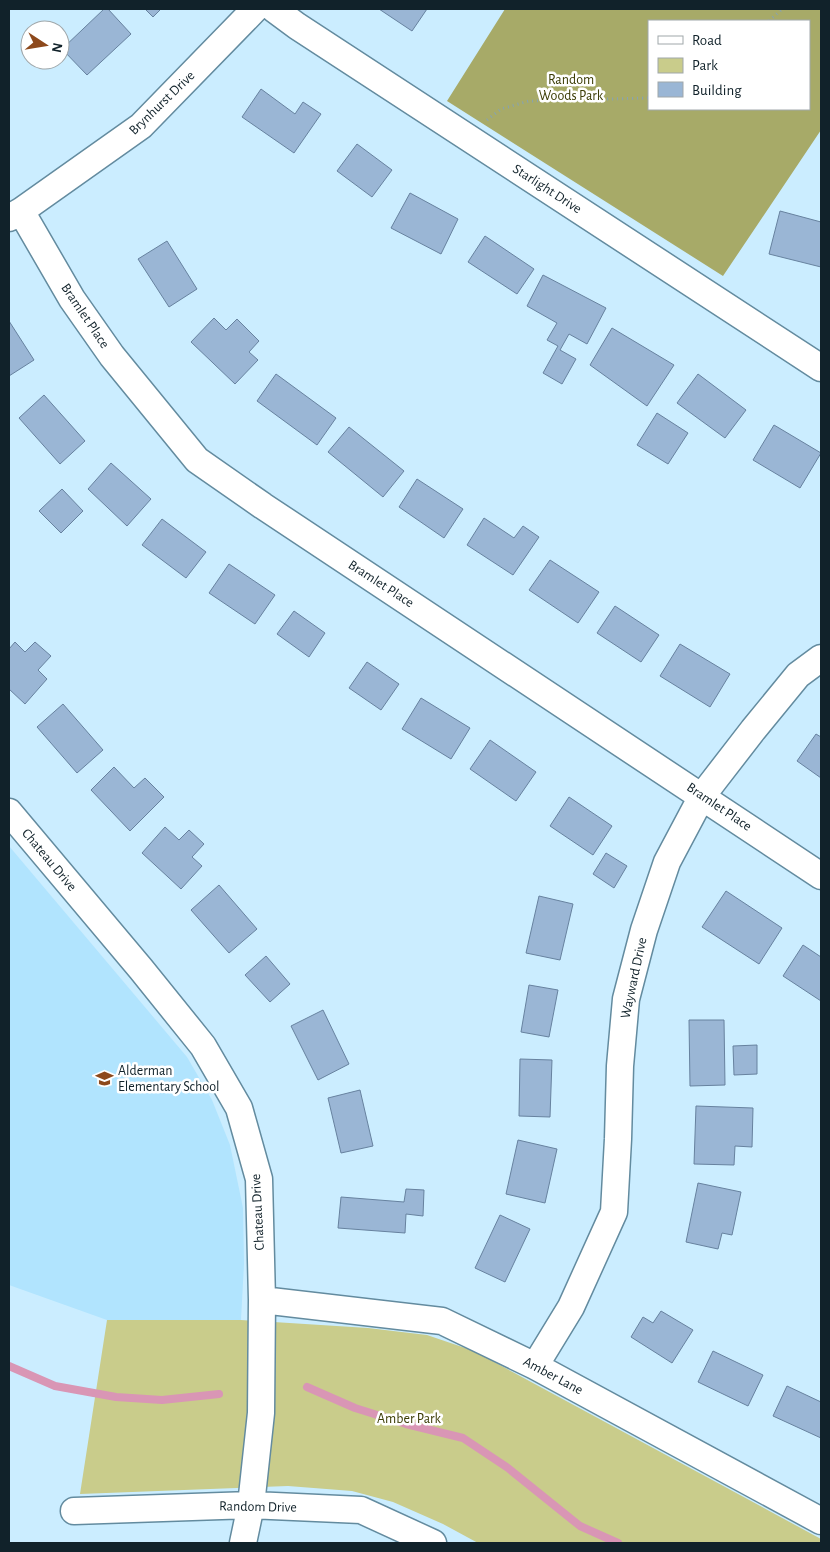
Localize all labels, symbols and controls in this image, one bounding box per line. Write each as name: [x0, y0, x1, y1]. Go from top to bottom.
north arrow: [20, 20, 70, 70]
legend: [648, 20, 810, 110]
text: Road: [692, 33, 722, 48]
text: N: [49, 41, 65, 54]
text: Park: [692, 58, 718, 73]
street label: Brynhurst Drive: [127, 68, 197, 138]
park label: Random Woods Park: [539, 73, 604, 103]
text: Building: [692, 83, 742, 98]
street label: Starlight Drive: [510, 162, 584, 216]
street label: Bramlet Place: [58, 281, 112, 351]
street label: Bramlet Place: [346, 558, 416, 610]
street label: Bramlet Place: [684, 780, 754, 834]
street label: Chateau Drive: [19, 826, 79, 894]
street label: Wayward Drive: [619, 936, 649, 1020]
place label: Alderman Elementary School: [118, 1064, 220, 1094]
school or university icon: Alderman Elementary School: [94, 1069, 114, 1089]
street label: Chateau Drive: [249, 1173, 267, 1251]
street label: Amber Lane: [521, 1354, 585, 1398]
park label: Amber Park: [377, 1412, 442, 1426]
street label: Random Drive: [219, 1499, 297, 1515]

